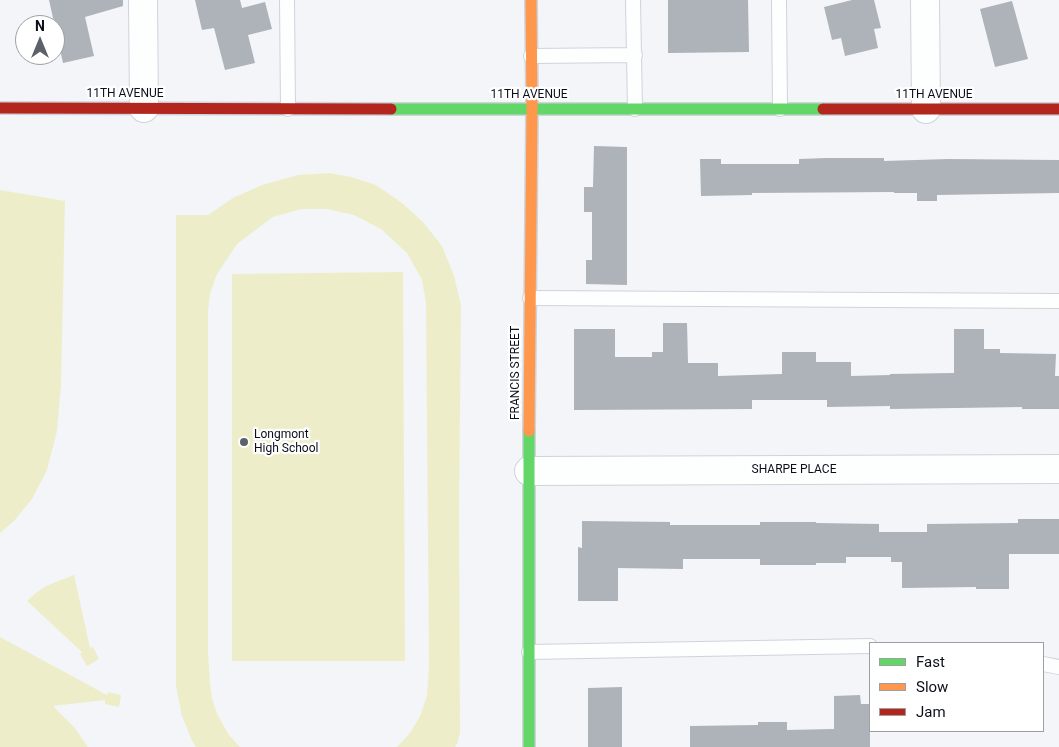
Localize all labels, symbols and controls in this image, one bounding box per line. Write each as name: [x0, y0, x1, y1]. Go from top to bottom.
north arrow: [15, 15, 65, 65]
text: N: [35, 18, 45, 34]
street label: 11TH AVENUE: [86, 87, 164, 101]
street label: 11TH AVENUE: [490, 88, 568, 102]
street label: 11TH AVENUE: [895, 88, 973, 102]
street label: FRANCIS STREET: [509, 326, 523, 420]
place label: Longmont High School: [254, 428, 318, 456]
marker: Longmont High School: [238, 436, 250, 448]
street label: SHARPE PLACE: [752, 463, 836, 477]
legend: [869, 642, 1044, 732]
text: Fast: [916, 653, 945, 671]
text: Slow: [916, 678, 948, 696]
text: Jam: [916, 703, 946, 721]

